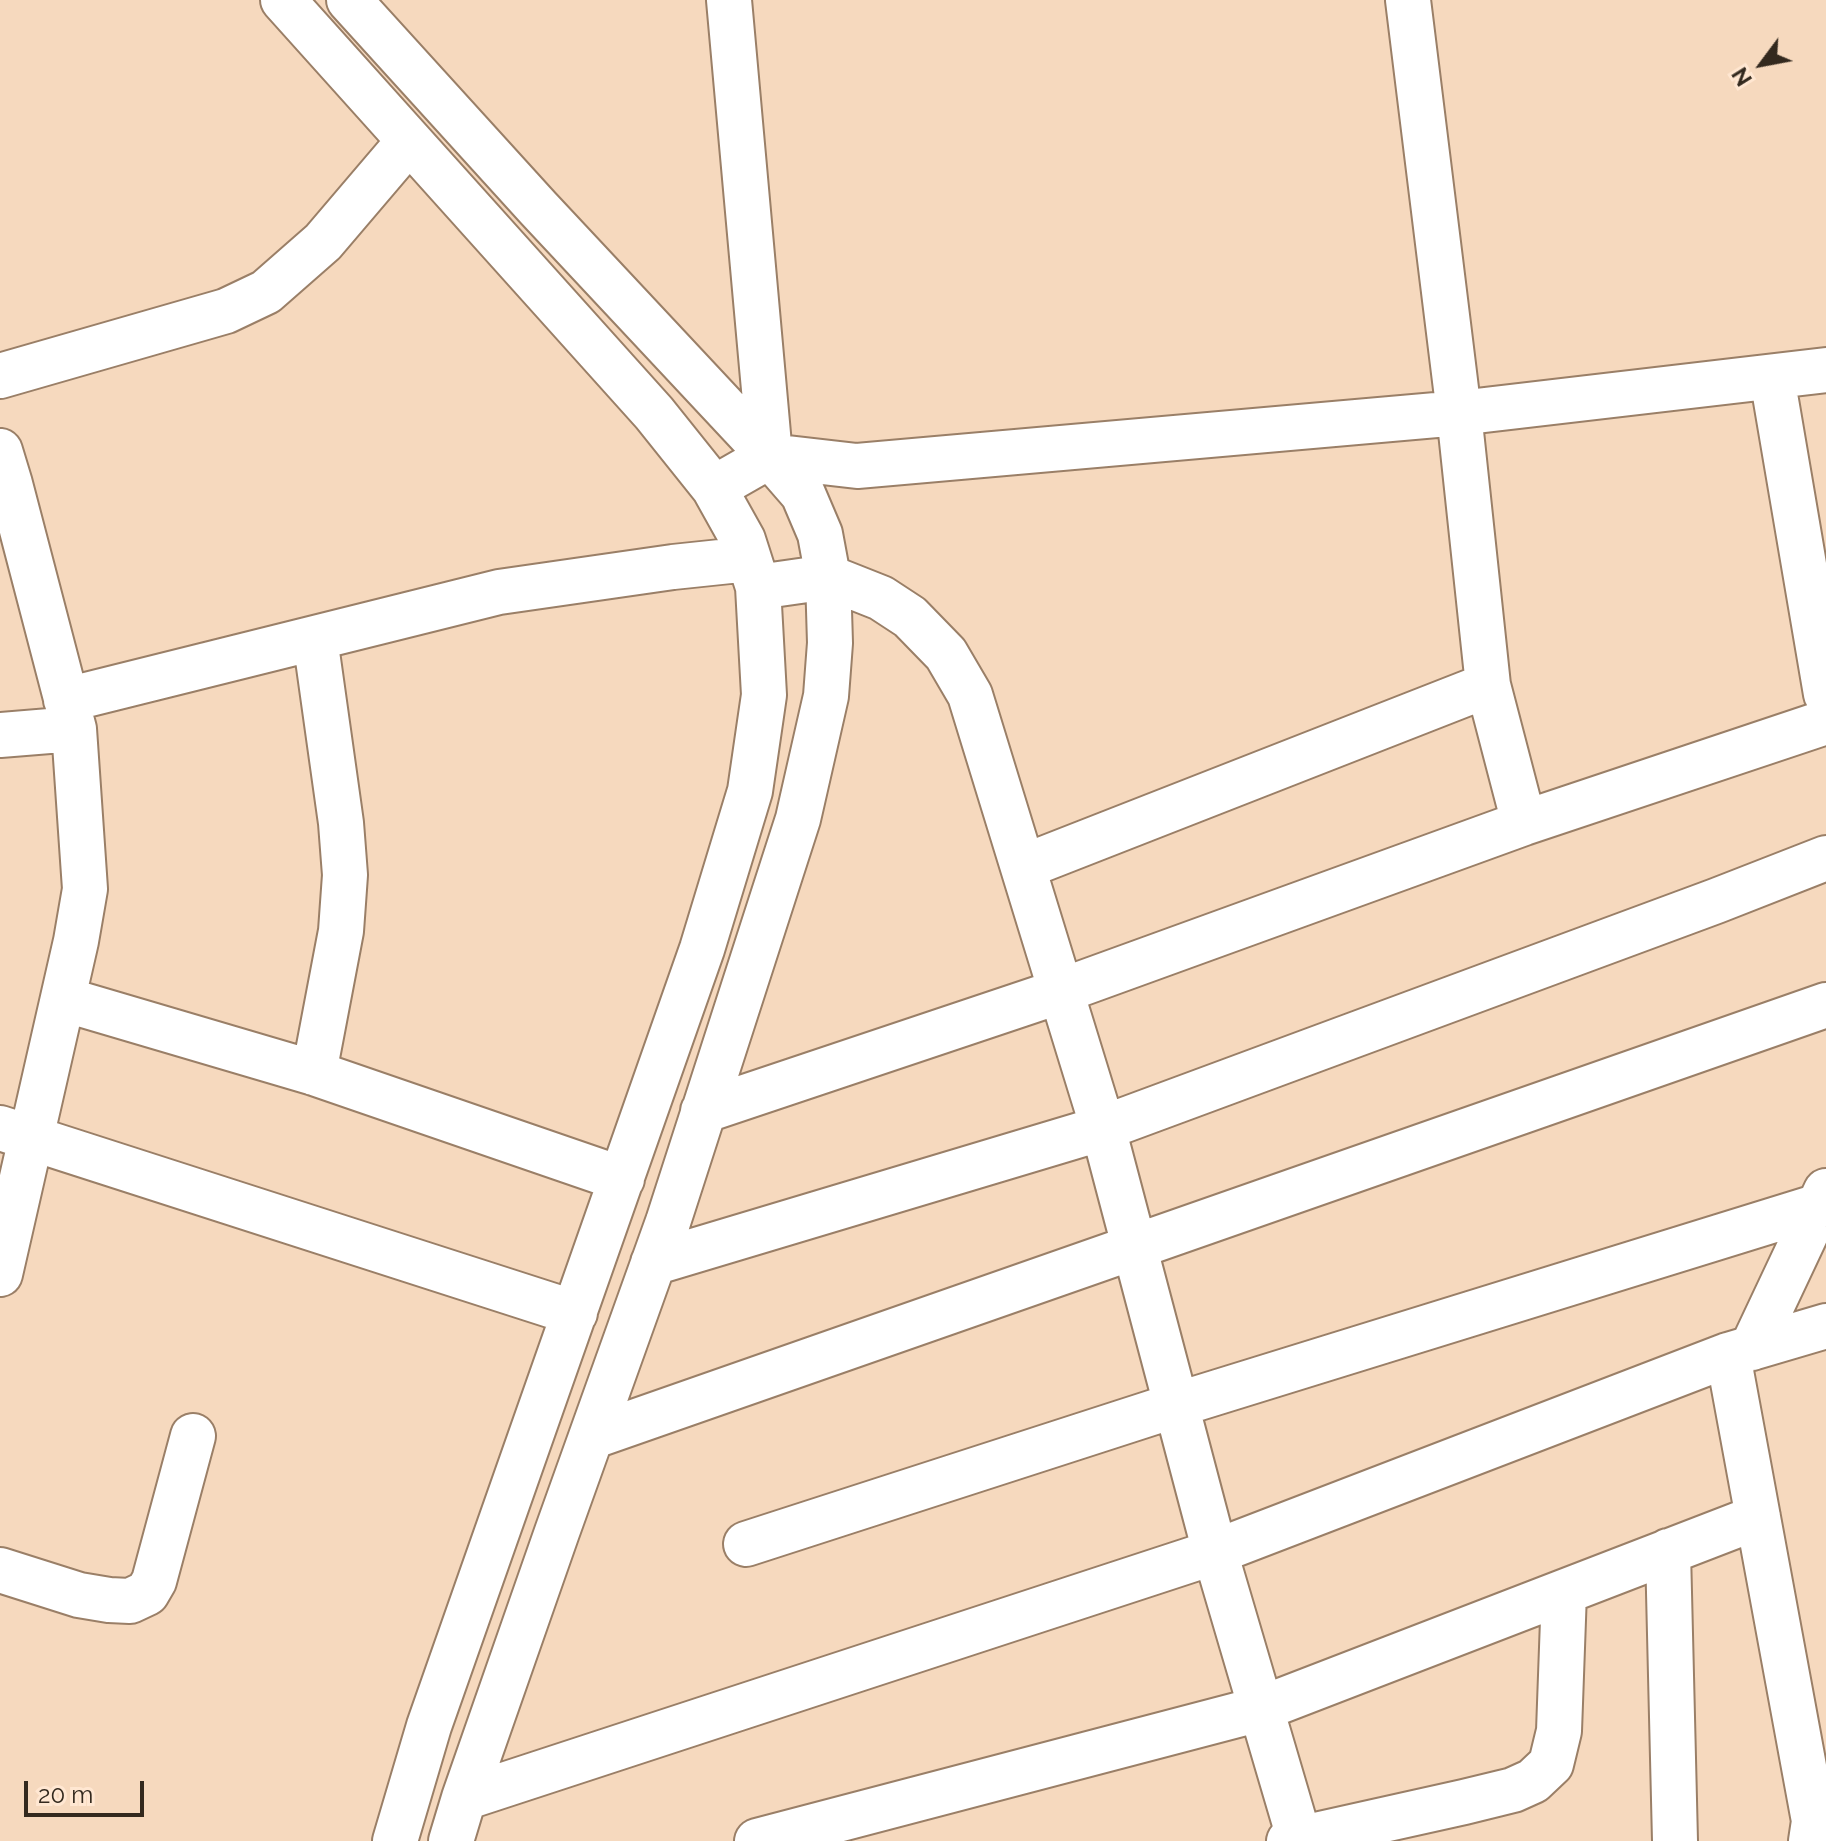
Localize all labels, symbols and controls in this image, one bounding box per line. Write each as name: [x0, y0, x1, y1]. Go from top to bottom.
north arrow: [1722, 24, 1802, 104]
text: N: [1726, 63, 1757, 91]
scale bar: [28, 1765, 148, 1815]
text: 20 m: [38, 1780, 93, 1809]

